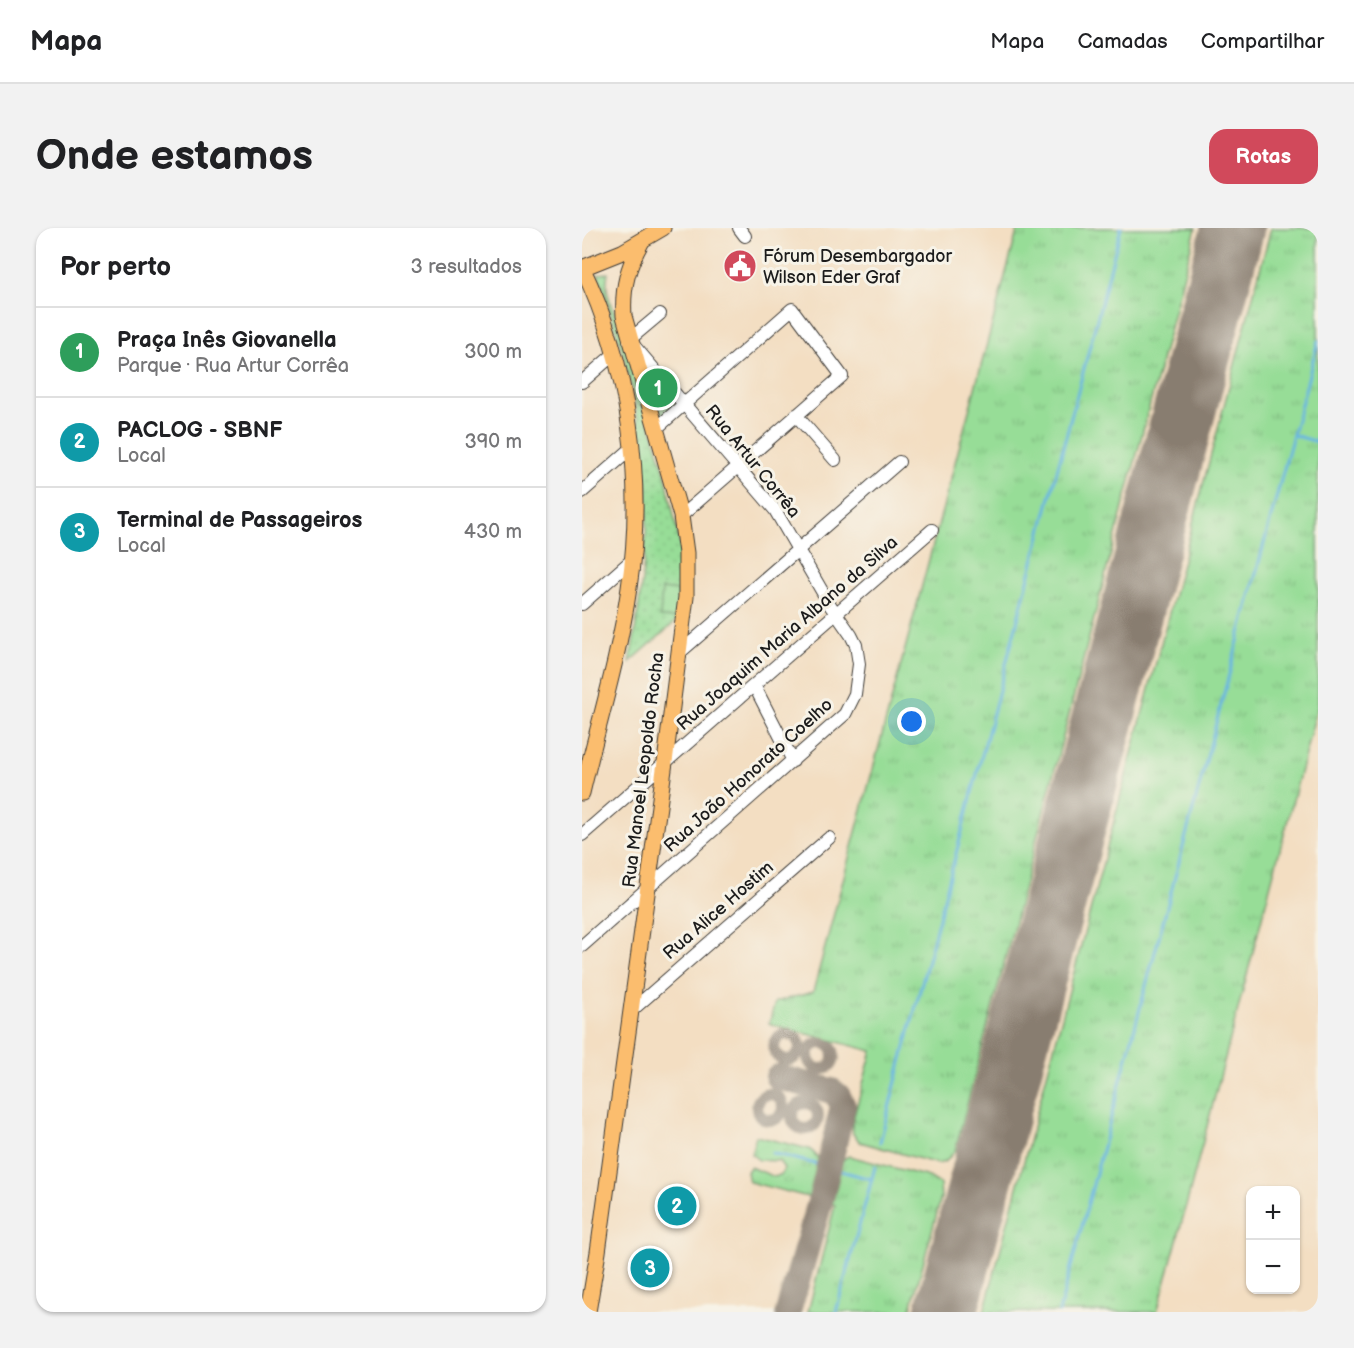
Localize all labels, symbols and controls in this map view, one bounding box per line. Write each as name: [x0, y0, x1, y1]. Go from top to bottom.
text: Mapa: [30, 25, 102, 58]
text: Mapa: [990, 29, 1044, 54]
text: Camadas: [1077, 29, 1168, 54]
text: Compartilhar: [1201, 29, 1324, 54]
button: Rotas: [1209, 129, 1318, 184]
text: Onde estamos: [36, 131, 313, 182]
place label: Fórum Desembargador Wilson Eder Graf: [763, 246, 953, 288]
public building icon: Fórum Desembargador Wilson Eder Graf: [722, 248, 758, 284]
text: Por perto: [60, 252, 171, 283]
text: 3 resultados: [411, 255, 522, 279]
text: Praça Inês Giovanella: [117, 327, 337, 354]
text: 1: [75, 340, 84, 364]
text: 300 m: [464, 340, 522, 364]
text: Parque · Rua Artur Corrêa: [117, 354, 349, 378]
pin: 1: [638, 366, 678, 410]
street label: Rua Artur Corrêa: [701, 401, 805, 522]
text: PACLOG - SBNF: [117, 417, 283, 444]
text: 2: [74, 430, 85, 454]
text: 390 m: [464, 430, 522, 454]
text: Local: [117, 444, 166, 468]
text: Terminal de Passageiros: [117, 507, 362, 534]
text: 3: [74, 520, 85, 544]
text: 430 m: [464, 520, 522, 544]
street label: Rua Joaquim Maria Albano da Silva: [673, 532, 902, 735]
text: Local: [117, 534, 166, 558]
street label: Rua Manoel Leopoldo Rocha: [619, 651, 668, 889]
street label: Rua João Honorato Coelho: [660, 694, 837, 857]
your location: [897, 707, 926, 736]
street label: Rua Alice Hostim: [659, 857, 778, 964]
pin: 2: [658, 1184, 697, 1228]
map controls: [1246, 1186, 1300, 1294]
button: +: [1246, 1186, 1300, 1240]
button: −: [1246, 1240, 1300, 1294]
pin: 3: [630, 1246, 670, 1290]

